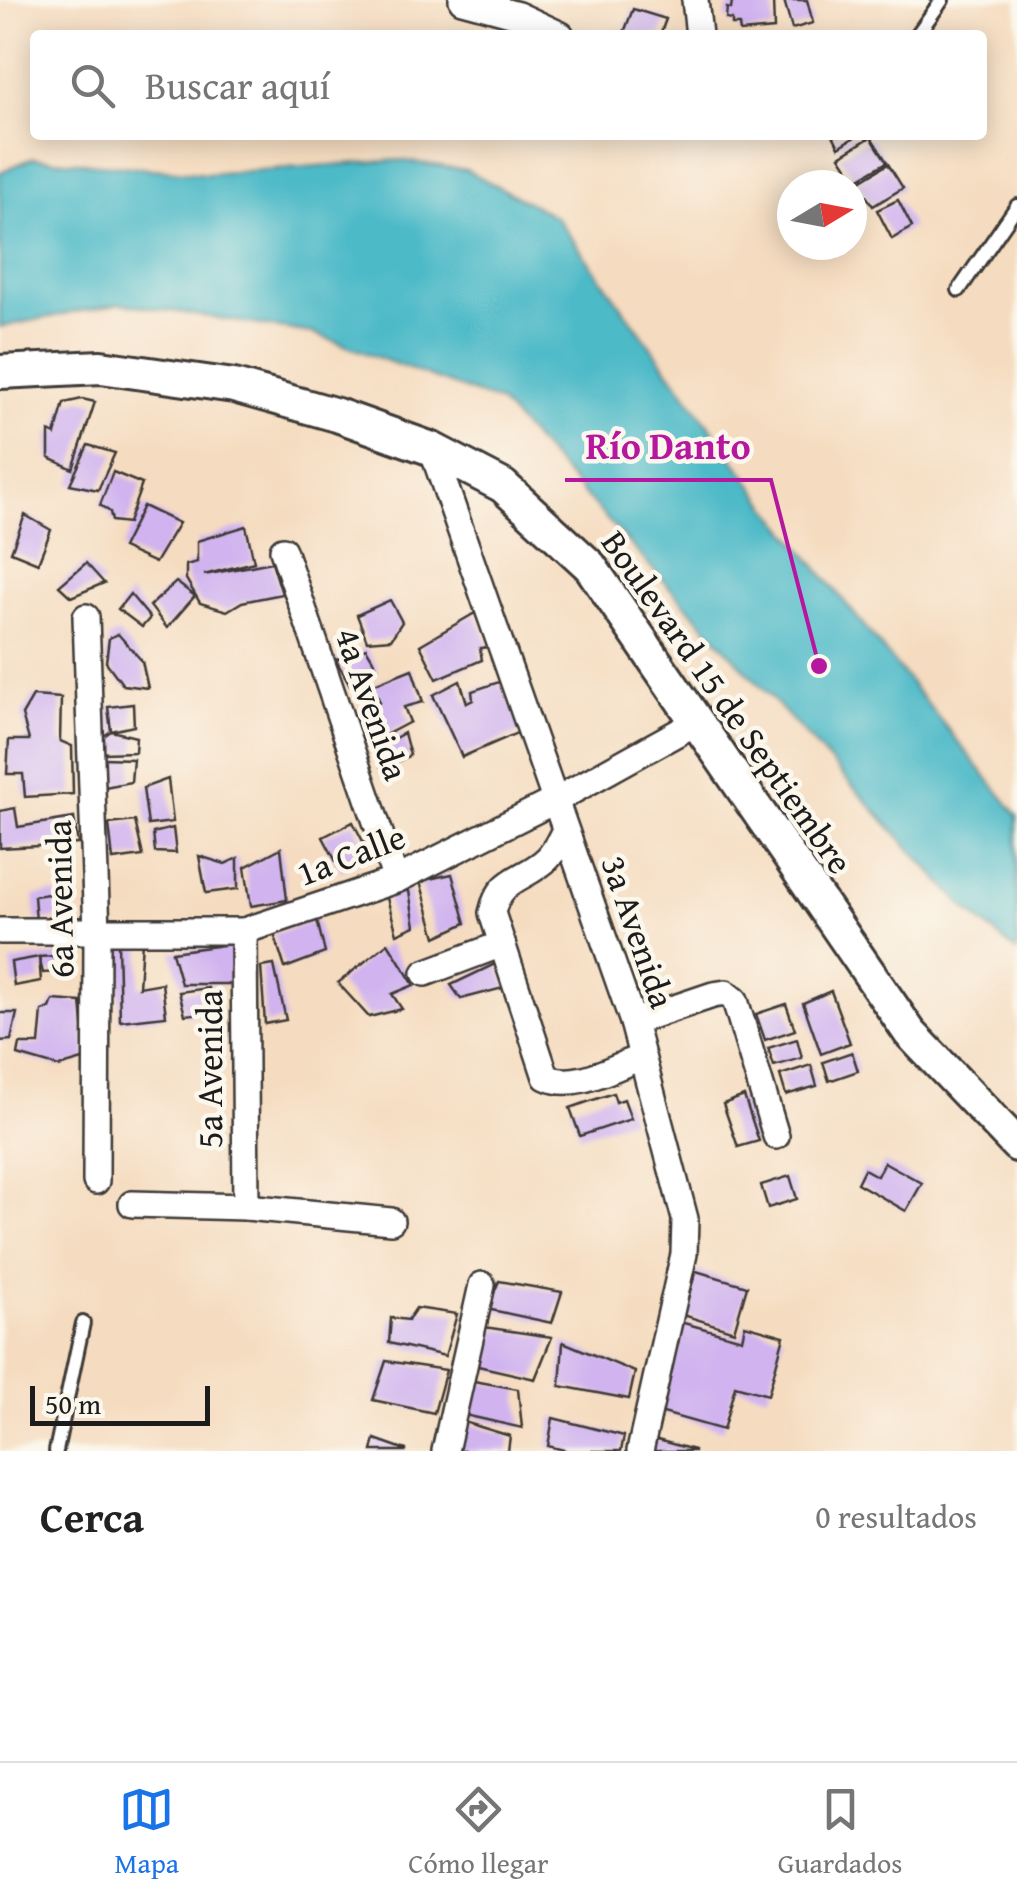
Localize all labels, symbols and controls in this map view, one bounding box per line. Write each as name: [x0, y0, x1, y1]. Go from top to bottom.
search box: [30, 30, 987, 140]
text: Buscar aquí: [145, 57, 330, 113]
icon: search: [65, 58, 120, 113]
north arrow: [777, 170, 867, 260]
callout: Río Danto: [565, 412, 771, 480]
text: Río Danto: [585, 417, 751, 473]
street label: Boulevard 15 de Septiembre: [589, 520, 866, 884]
street label: 4a Avenida: [323, 621, 423, 787]
street label: 1a Calle: [289, 811, 413, 899]
street label: 6a Avenida: [33, 819, 86, 979]
street label: 3a Avenida: [589, 849, 689, 1015]
street label: 5a Avenida: [184, 989, 235, 1148]
scale bar: [30, 1381, 210, 1426]
text: 50 m: [45, 1383, 101, 1424]
text: Cerca: [40, 1486, 144, 1547]
text: 0 resultados: [815, 1493, 977, 1540]
tab: Mapa: [115, 1782, 179, 1883]
tab: Cómo llegar: [408, 1782, 549, 1883]
tab: Guardados: [778, 1782, 902, 1883]

